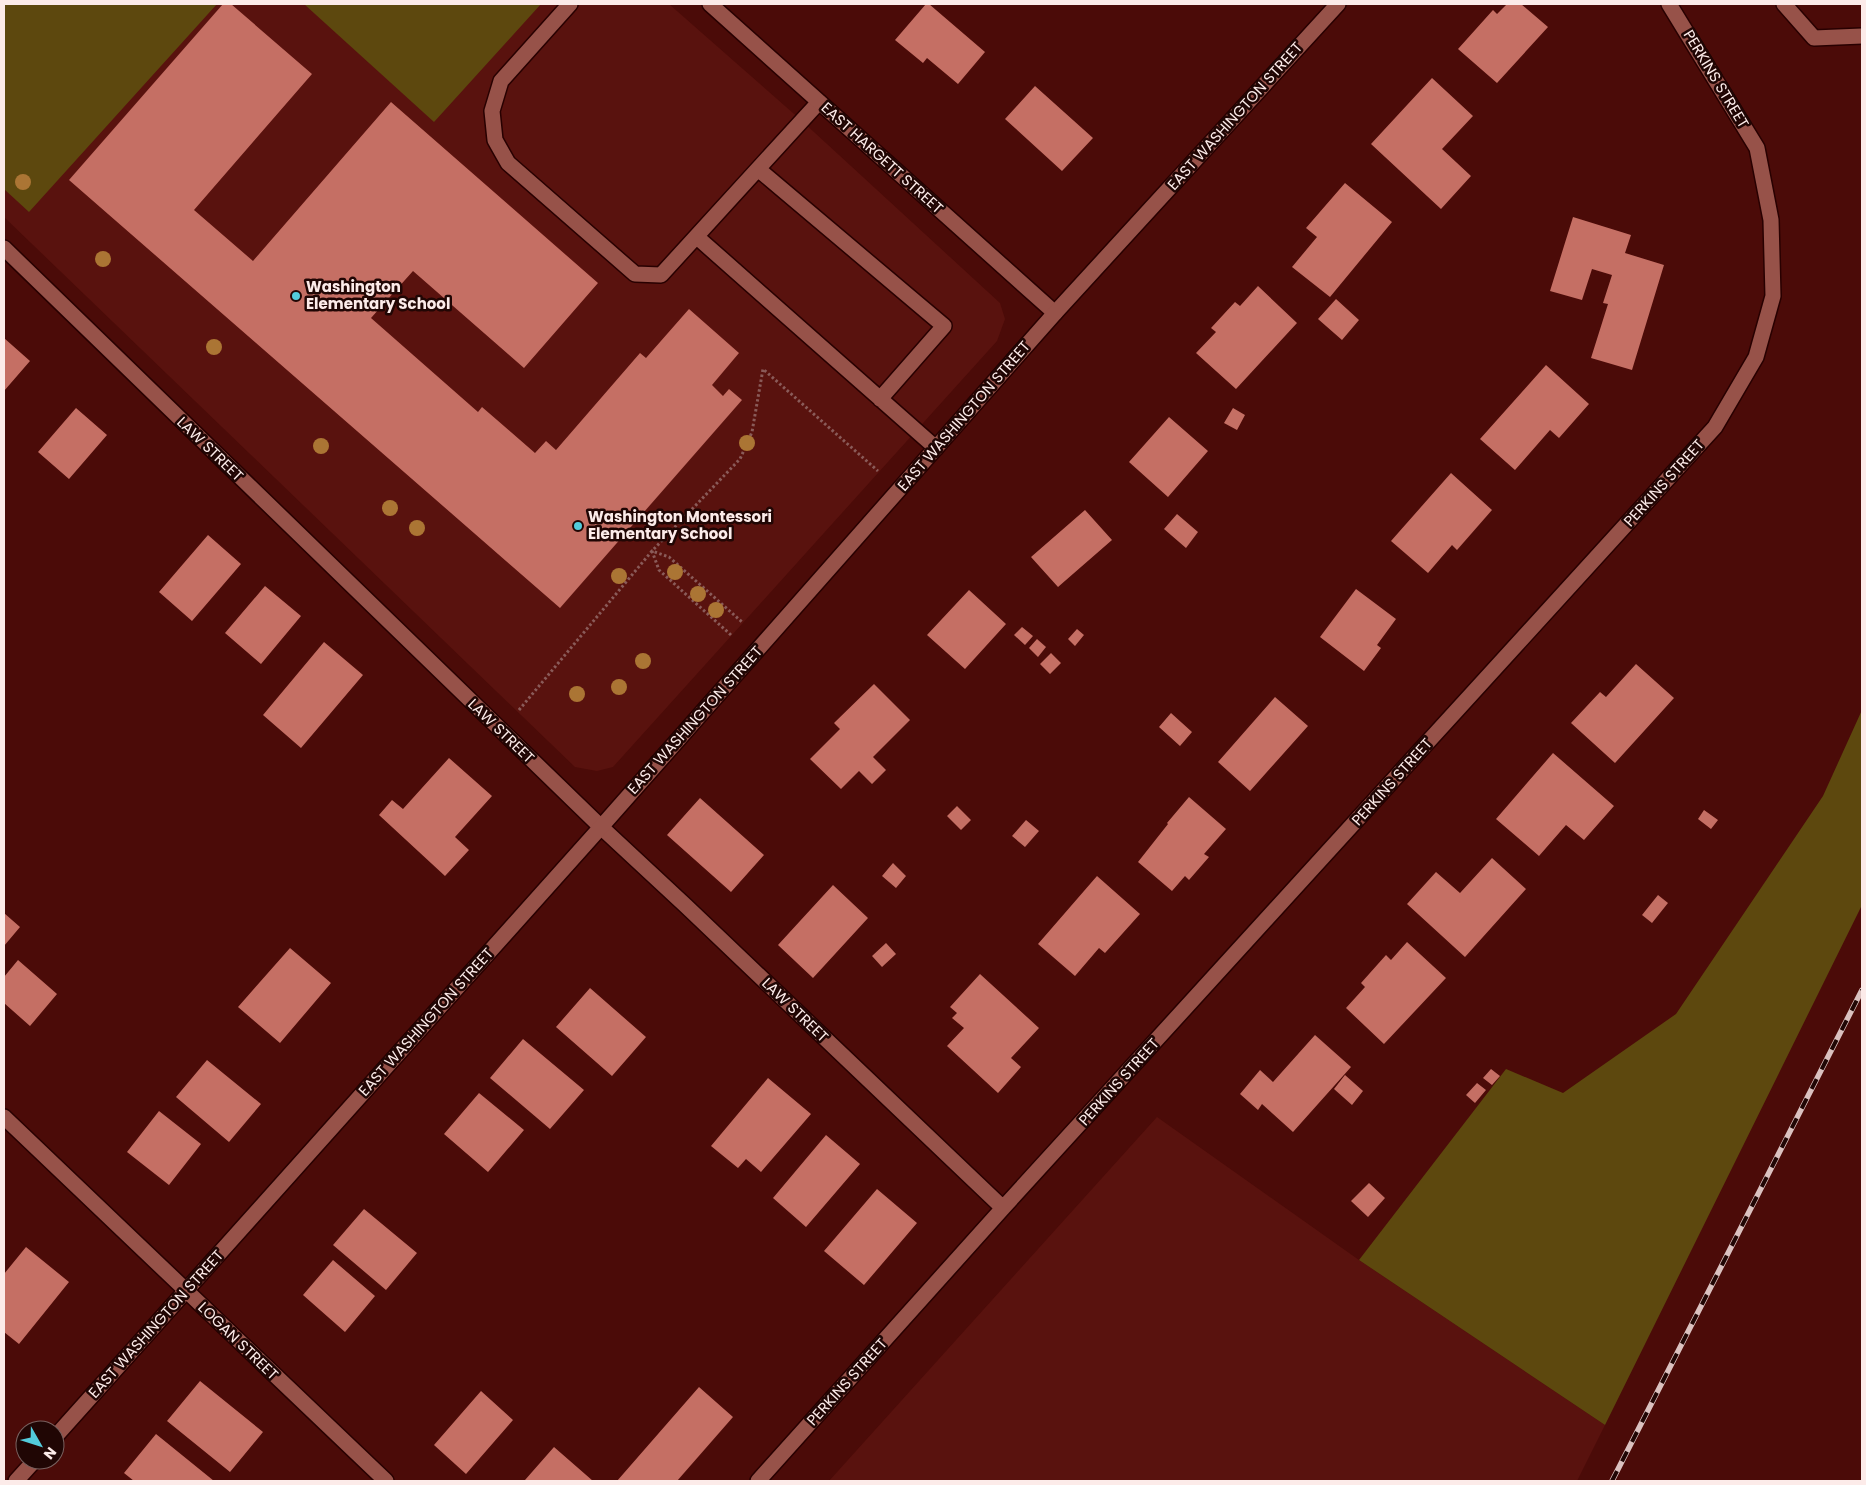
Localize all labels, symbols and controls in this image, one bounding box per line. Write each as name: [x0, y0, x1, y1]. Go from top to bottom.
street label: PERKINS STREET: [1679, 26, 1754, 132]
street label: EAST WASHINGTON STREET: [1162, 37, 1307, 194]
street label: EAST HARGETT STREET: [817, 97, 948, 218]
place label: Washington Elementary School: [306, 276, 450, 314]
marker: Washington Elementary School: [290, 290, 302, 302]
street label: EAST WASHINGTON STREET: [893, 336, 1035, 495]
street label: LAW STREET: [173, 412, 248, 486]
street label: PERKINS STREET: [1619, 434, 1709, 531]
place label: Washington Montessori Elementary School: [588, 506, 772, 544]
marker: Washington Montessori Elementary School: [572, 520, 584, 532]
street label: EAST WASHINGTON STREET: [622, 641, 767, 798]
street label: LAW STREET: [464, 694, 539, 768]
street label: PERKINS STREET: [1347, 733, 1437, 830]
street label: EAST WASHINGTON STREET: [353, 943, 498, 1100]
street label: LAW STREET: [758, 973, 833, 1047]
street label: PERKINS STREET: [1074, 1033, 1164, 1130]
street label: EAST WASHINGTON STREET: [83, 1245, 228, 1402]
street label: LOGAN STREET: [194, 1297, 283, 1384]
street label: PERKINS STREET: [802, 1333, 892, 1430]
north arrow: [15, 1420, 65, 1470]
text: N: [39, 1443, 61, 1464]

